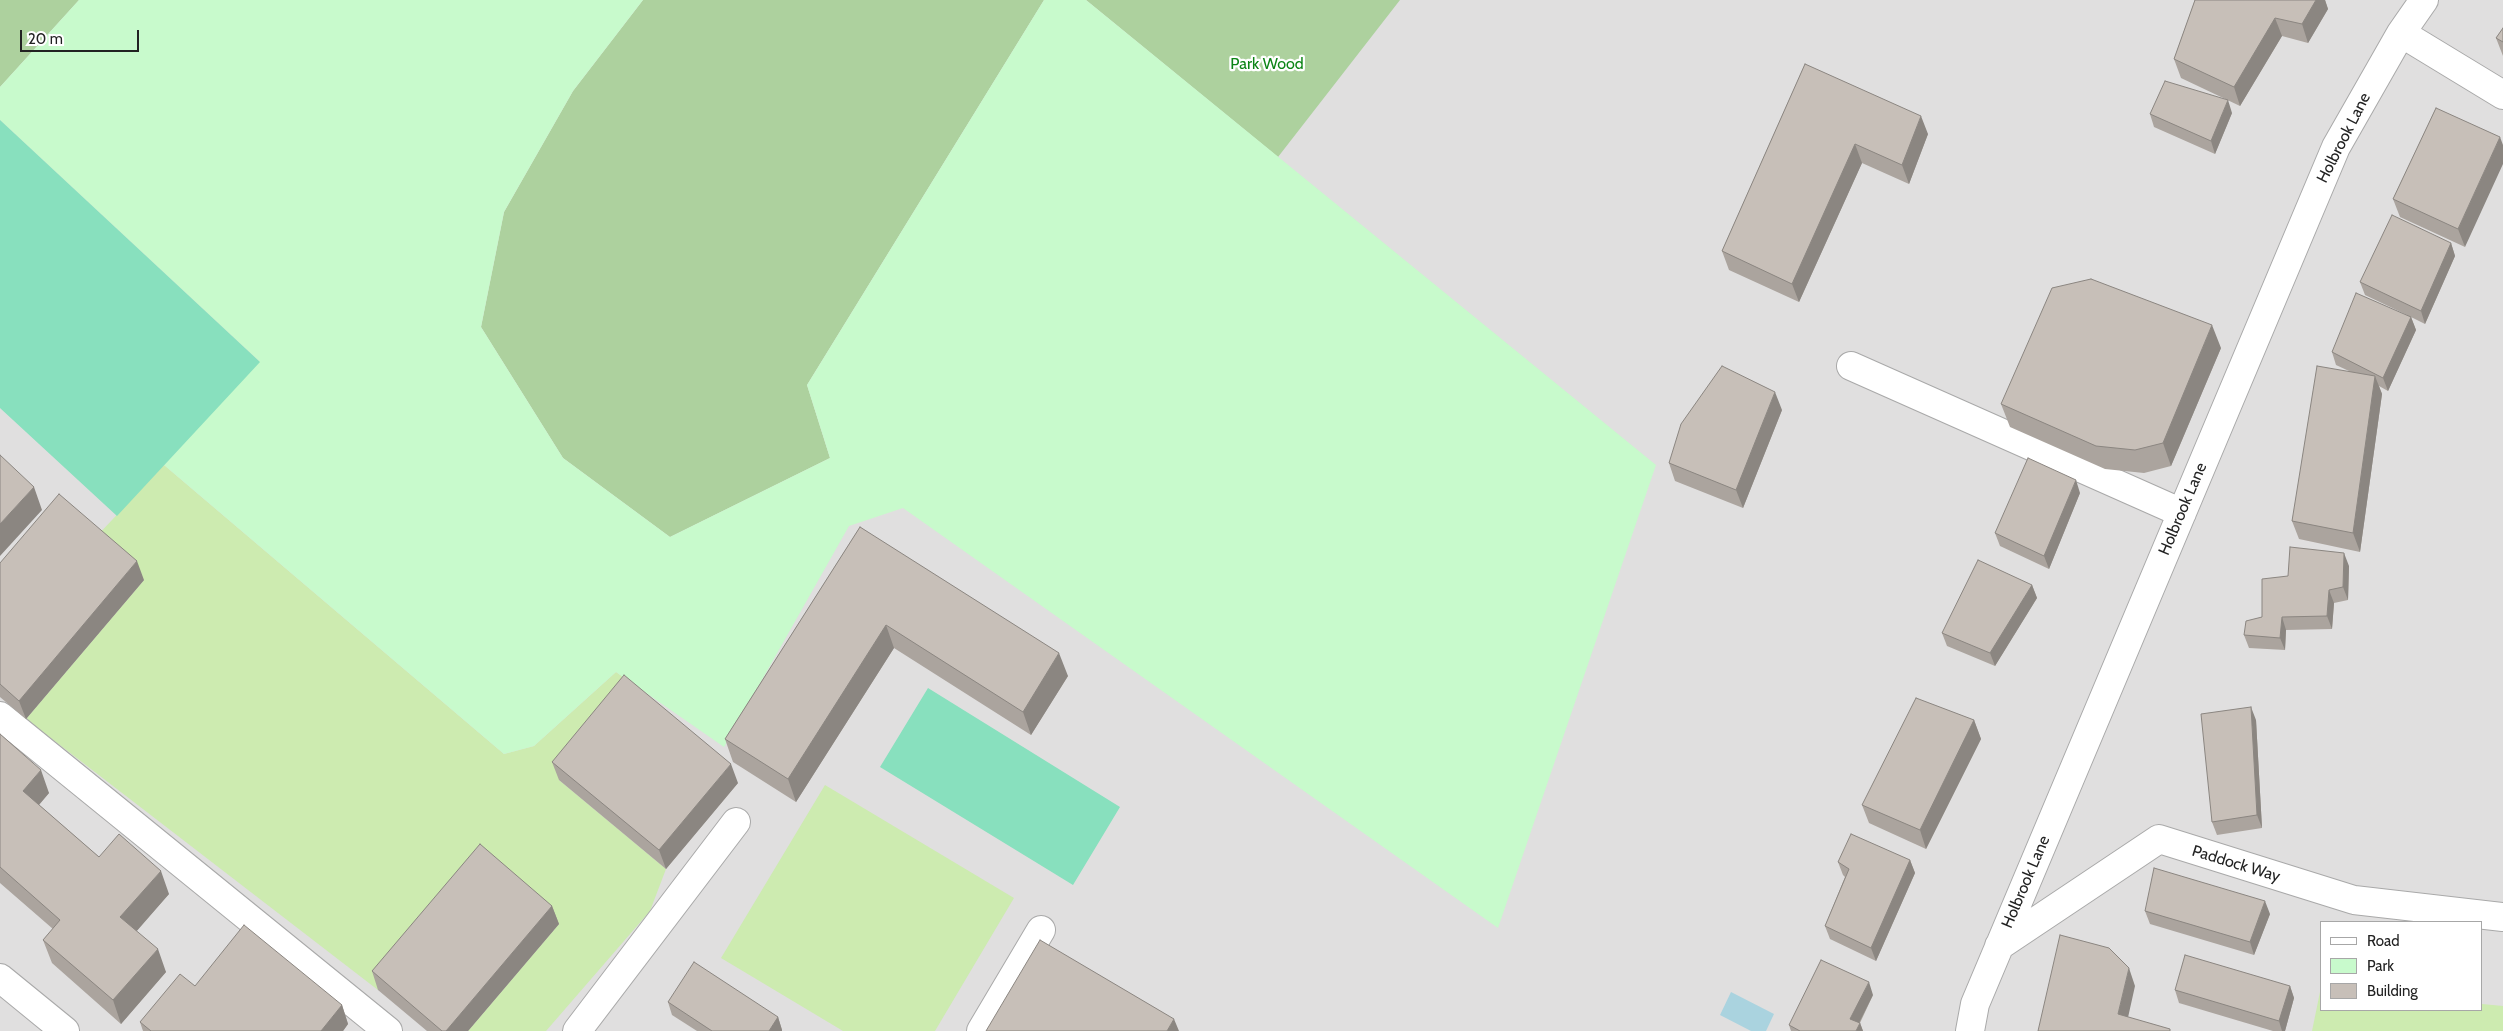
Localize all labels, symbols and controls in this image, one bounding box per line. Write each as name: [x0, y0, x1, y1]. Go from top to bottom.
scale bar: [22, 20, 141, 52]
text: 20 m: [28, 30, 63, 48]
park label: Park Wood: [1230, 54, 1304, 74]
street label: Holbrook Lane: [2313, 90, 2375, 186]
street label: Holbrook Lane: [2155, 460, 2211, 558]
street label: Holbrook Lane: [1998, 833, 2054, 931]
street label: Paddock Way: [2190, 841, 2282, 887]
legend: [2320, 921, 2483, 1011]
text: Road: [2367, 932, 2400, 950]
text: Park: [2367, 957, 2394, 975]
text: Building: [2367, 982, 2418, 1000]

